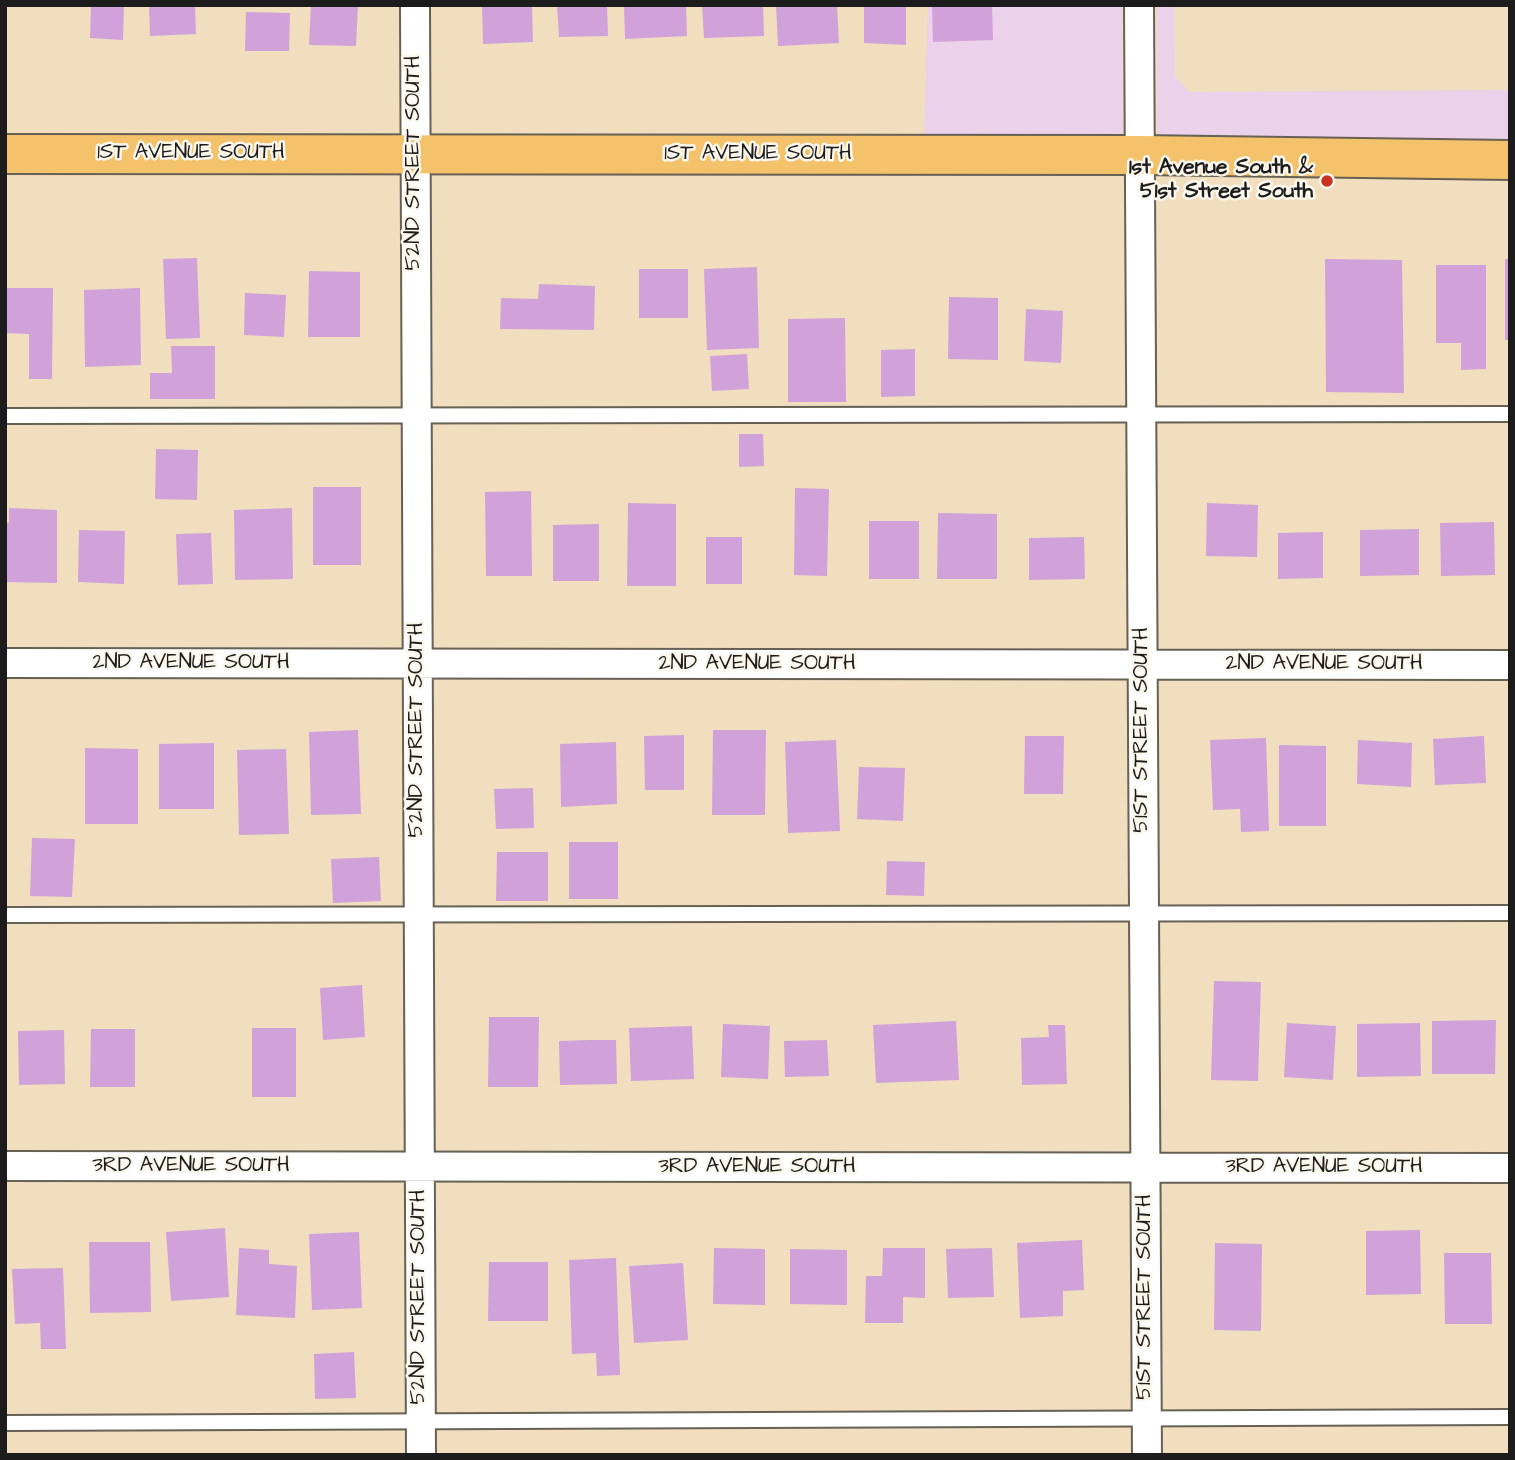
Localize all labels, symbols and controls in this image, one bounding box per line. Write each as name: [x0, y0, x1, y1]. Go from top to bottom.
street label: 52ND STREET SOUTH: [402, 55, 428, 271]
street label: 1ST AVENUE SOUTH: [97, 141, 285, 167]
street label: 1ST AVENUE SOUTH: [664, 142, 852, 168]
place label: 1st Avenue South & 51st Street South: [1129, 156, 1313, 206]
marker: 1st Avenue South & 51st Street South: [1319, 173, 1335, 189]
street label: 52ND STREET SOUTH: [405, 622, 431, 838]
street label: 51ST STREET SOUTH: [1130, 627, 1156, 833]
street label: 2ND AVENUE SOUTH: [92, 651, 290, 677]
street label: 2ND AVENUE SOUTH: [658, 652, 856, 678]
street label: 2ND AVENUE SOUTH: [1225, 652, 1423, 678]
street label: 3RD AVENUE SOUTH: [92, 1154, 290, 1180]
street label: 3RD AVENUE SOUTH: [658, 1155, 856, 1181]
street label: 3RD AVENUE SOUTH: [1225, 1155, 1423, 1181]
street label: 52ND STREET SOUTH: [407, 1189, 433, 1405]
street label: 51ST STREET SOUTH: [1133, 1194, 1159, 1400]

